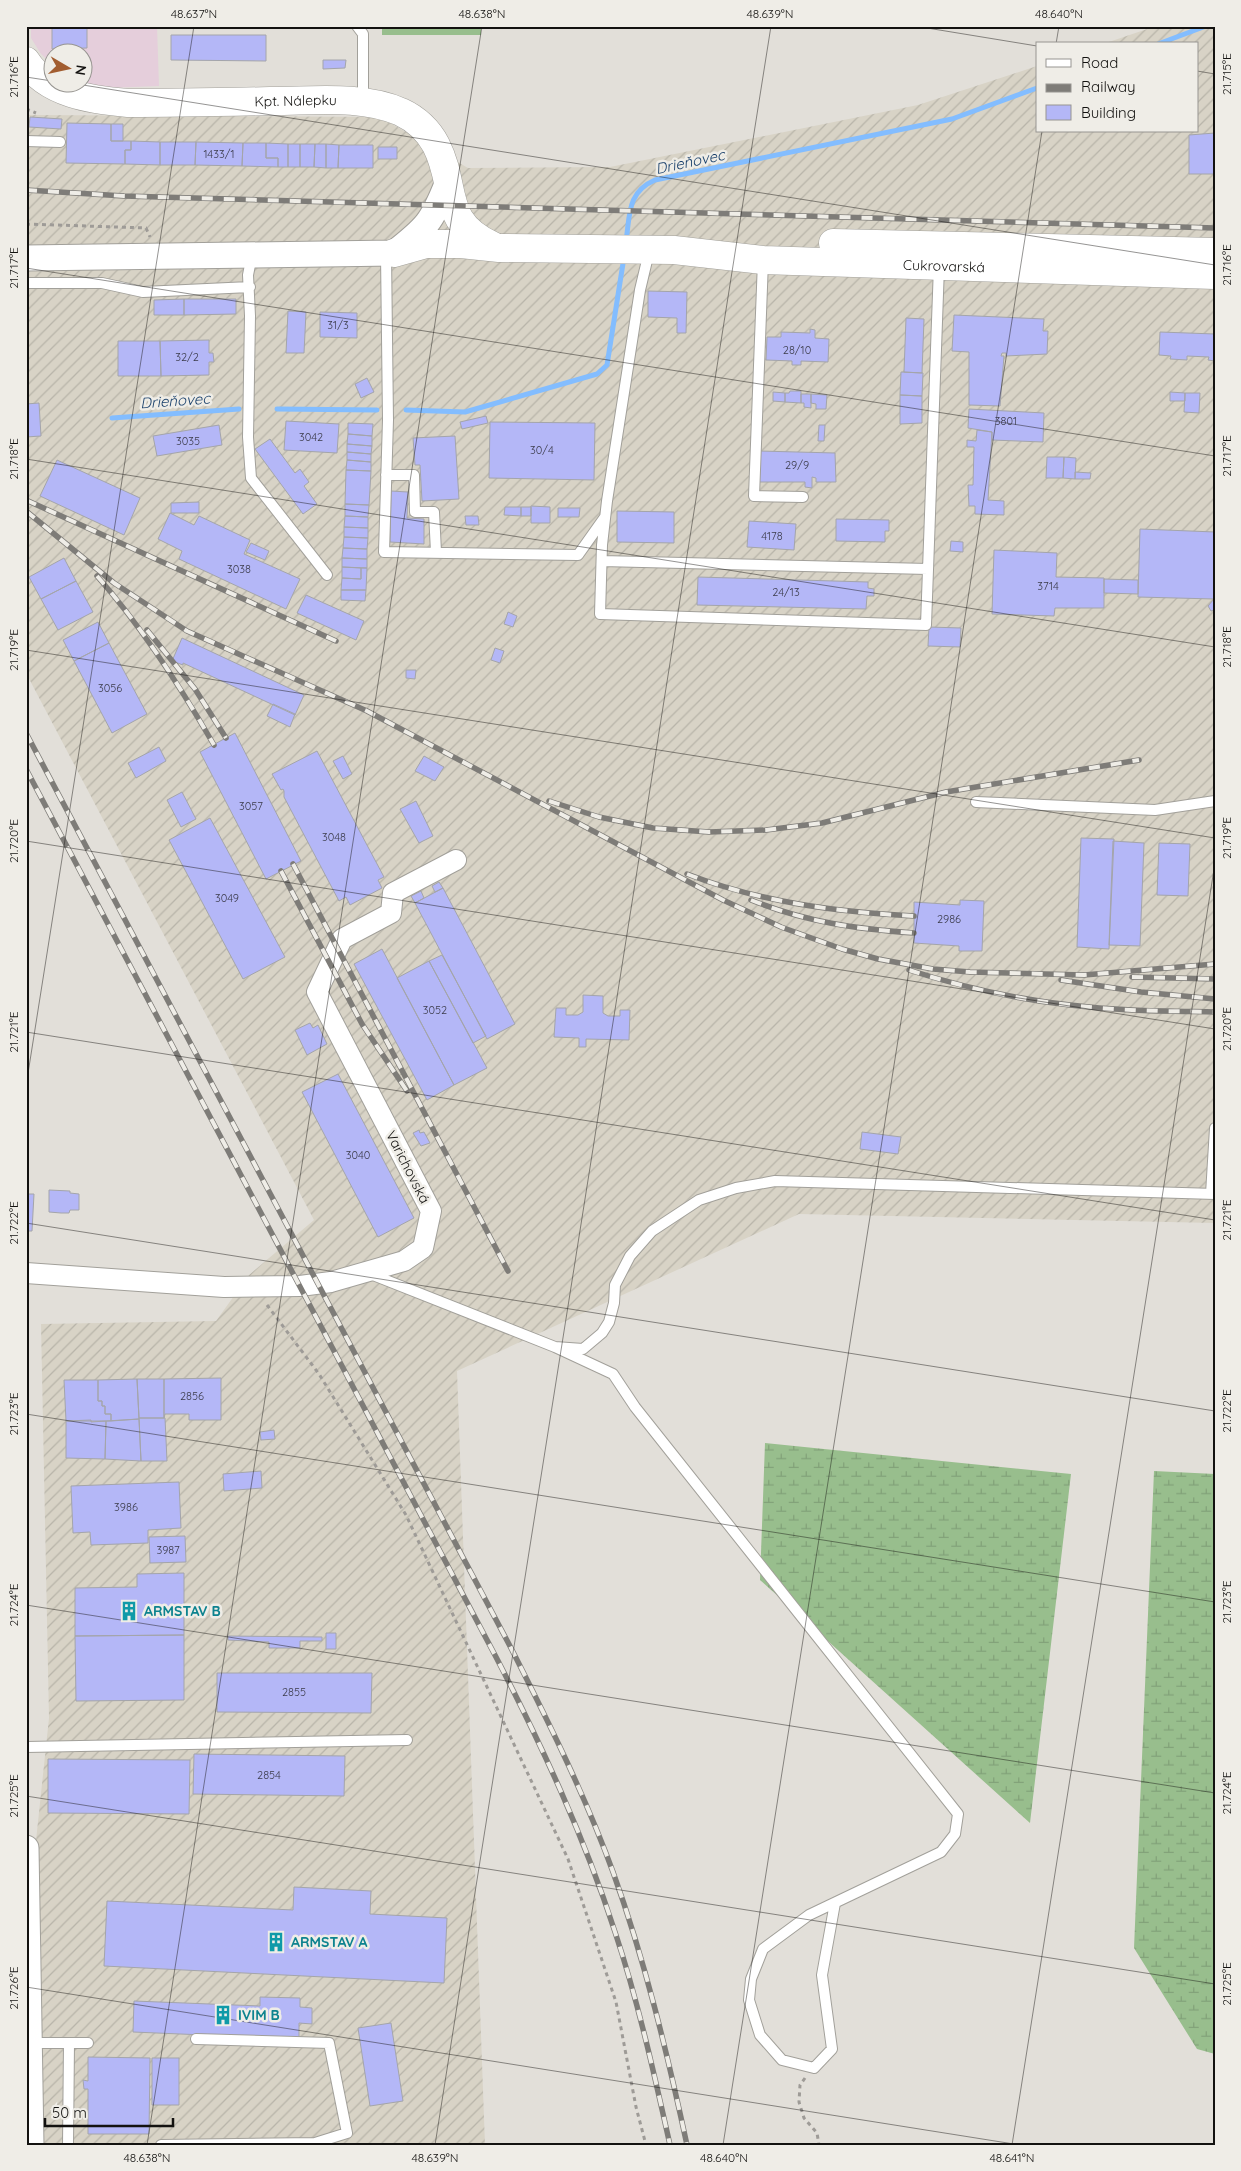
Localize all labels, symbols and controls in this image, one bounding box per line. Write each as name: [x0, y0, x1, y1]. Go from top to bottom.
text: 48.637°N: [171, 6, 217, 21]
text: 48.638°N: [459, 6, 505, 21]
text: 48.639°N: [746, 6, 794, 21]
text: 48.640°N: [1035, 6, 1083, 21]
north arrow: [42, 42, 92, 92]
legend: [1036, 42, 1198, 132]
text: Road: [1081, 53, 1118, 72]
text: 21.715°E: [1219, 53, 1234, 95]
text: 21.716°E: [6, 56, 21, 98]
text: N: [71, 64, 91, 77]
text: Railway: [1081, 77, 1136, 96]
street label: Kpt. Nálepku: [254, 91, 337, 110]
text: Building: [1081, 103, 1136, 122]
water label: Drieňovec: [654, 145, 727, 178]
house number: 1433/1: [203, 147, 235, 161]
text: 21.716°E: [1219, 244, 1234, 286]
text: 21.717°E: [6, 247, 21, 289]
street label: Cukrovarská: [903, 256, 985, 276]
house number: 31/3: [327, 318, 349, 332]
house number: 28/10: [783, 343, 811, 357]
house number: 32/2: [175, 350, 199, 364]
water label: Drieňovec: [139, 388, 212, 412]
house number: 3801: [995, 414, 1017, 428]
house number: 3042: [299, 430, 323, 444]
house number: 3035: [176, 434, 200, 448]
text: 21.717°E: [1219, 435, 1234, 477]
text: 21.718°E: [6, 438, 21, 480]
house number: 30/4: [530, 443, 554, 457]
house number: 29/9: [785, 458, 809, 472]
house number: 4178: [761, 529, 783, 543]
house number: 3038: [227, 562, 251, 576]
house number: 3714: [1037, 579, 1059, 593]
house number: 24/13: [772, 585, 800, 599]
text: 21.718°E: [1219, 626, 1234, 668]
text: 21.719°E: [6, 629, 21, 671]
house number: 3056: [98, 681, 122, 695]
house number: 3057: [239, 799, 263, 813]
text: 21.719°E: [1219, 817, 1234, 859]
text: 21.720°E: [6, 819, 21, 863]
house number: 3048: [322, 830, 346, 844]
house number: 3049: [215, 891, 239, 905]
house number: 2986: [937, 912, 961, 926]
house number: 3052: [423, 1003, 447, 1017]
text: 21.720°E: [1219, 1007, 1234, 1051]
text: 21.721°E: [6, 1011, 21, 1053]
street label: Varichovská: [382, 1128, 434, 1206]
house number: 3040: [346, 1148, 370, 1162]
text: 21.721°E: [1219, 1199, 1234, 1241]
text: 21.722°E: [6, 1201, 21, 1245]
house number: 2856: [180, 1389, 204, 1403]
text: 21.722°E: [1219, 1389, 1234, 1433]
text: 21.723°E: [6, 1392, 21, 1436]
house number: 3986: [114, 1500, 138, 1514]
house number: 3987: [156, 1543, 180, 1557]
text: 21.723°E: [1219, 1580, 1234, 1624]
text: 21.724°E: [6, 1583, 21, 1627]
building icon: ARMSTAV B: [118, 1600, 140, 1622]
place label: ARMSTAV B: [144, 1602, 221, 1620]
house number: 2855: [282, 1685, 306, 1699]
house number: 2854: [257, 1768, 281, 1782]
text: 21.724°E: [1219, 1771, 1234, 1815]
text: 21.725°E: [6, 1774, 21, 1818]
building icon: ARMSTAV A: [265, 1931, 287, 1953]
place label: ARMSTAV A: [291, 1933, 368, 1951]
text: 21.725°E: [1219, 1962, 1234, 2006]
text: 21.726°E: [6, 1966, 21, 2010]
building icon: IVIM B: [212, 2004, 234, 2026]
place label: IVIM B: [238, 2006, 280, 2024]
scale bar: [45, 2096, 172, 2128]
text: 50 m: [52, 2103, 87, 2122]
text: 48.638°N: [124, 2150, 170, 2165]
text: 48.639°N: [411, 2150, 459, 2165]
text: 48.640°N: [700, 2150, 748, 2165]
text: 48.641°N: [989, 2150, 1035, 2165]

